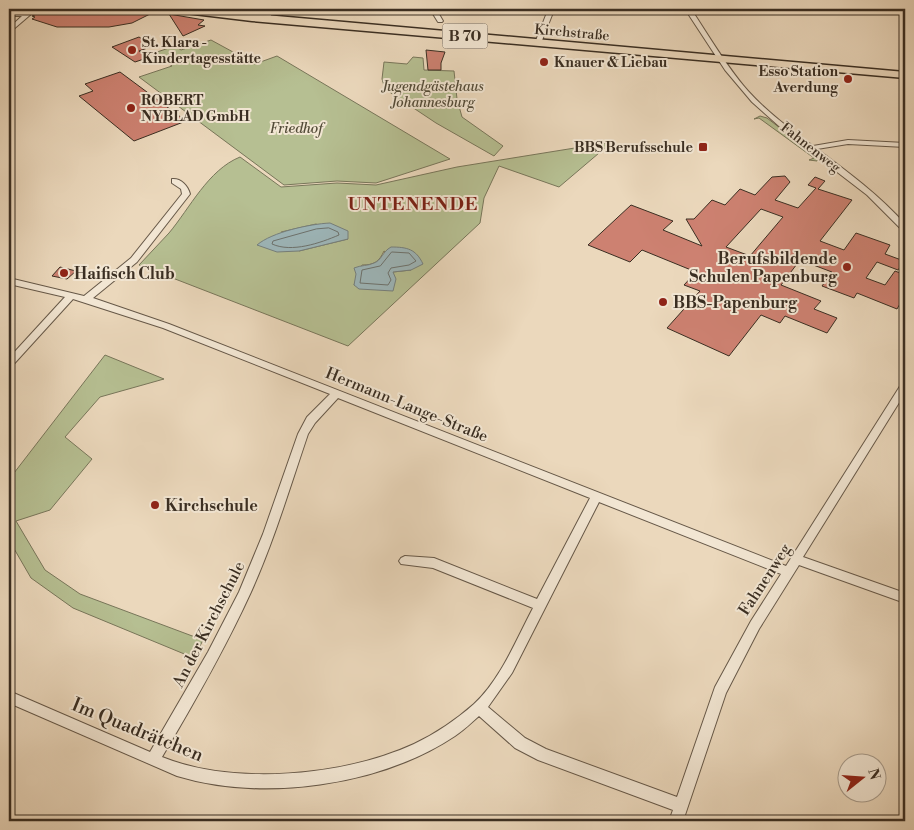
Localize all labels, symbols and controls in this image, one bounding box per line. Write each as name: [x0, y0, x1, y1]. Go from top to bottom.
street label: Kirchstraße: [534, 21, 610, 45]
road number: B 70: [442, 24, 488, 48]
place label: St. Klara - Kindertagesstätte: [142, 34, 262, 68]
marker: St. Klara - Kindertagesstätte: [126, 44, 138, 56]
place label: Knauer & Liebau: [554, 54, 668, 72]
marker: Knauer & Liebau: [538, 56, 550, 68]
place label: Esso Station Averdung: [758, 63, 839, 97]
marker: Esso Station Averdung: [842, 73, 854, 85]
park label: Jugendgästehaus Johannesburg: [380, 78, 484, 112]
place label: ROBERT NYBLAD GmbH: [141, 92, 250, 126]
marker: ROBERT NYBLAD GmbH: [125, 102, 137, 114]
street label: Fahnenweg: [777, 119, 845, 177]
park label: Friedhof: [270, 120, 326, 138]
place label: BBS Berufsschule: [574, 139, 693, 157]
marker: BBS Berufsschule: [697, 141, 709, 153]
district label: UNTENENDE: [348, 193, 478, 216]
place label: Berufsbildende Schulen Papenburg: [689, 249, 838, 287]
marker: Berufsbildende Schulen Papenburg: [841, 261, 853, 273]
place label: Haifisch Club: [74, 264, 175, 284]
marker: Haifisch Club: [58, 267, 70, 279]
place label: BBS-Papenburg: [673, 293, 798, 313]
marker: BBS-Papenburg: [657, 296, 669, 308]
street label: Hermann-Lange-Straße: [322, 363, 491, 447]
place label: Kirchschule: [165, 496, 258, 516]
marker: Kirchschule: [149, 499, 161, 511]
street label: Fahnenweg: [734, 539, 796, 619]
street label: An der Kirchschule: [168, 558, 249, 692]
street label: Im Quadrätchen: [68, 693, 207, 767]
north arrow: [836, 752, 886, 802]
text: N: [863, 767, 884, 782]

